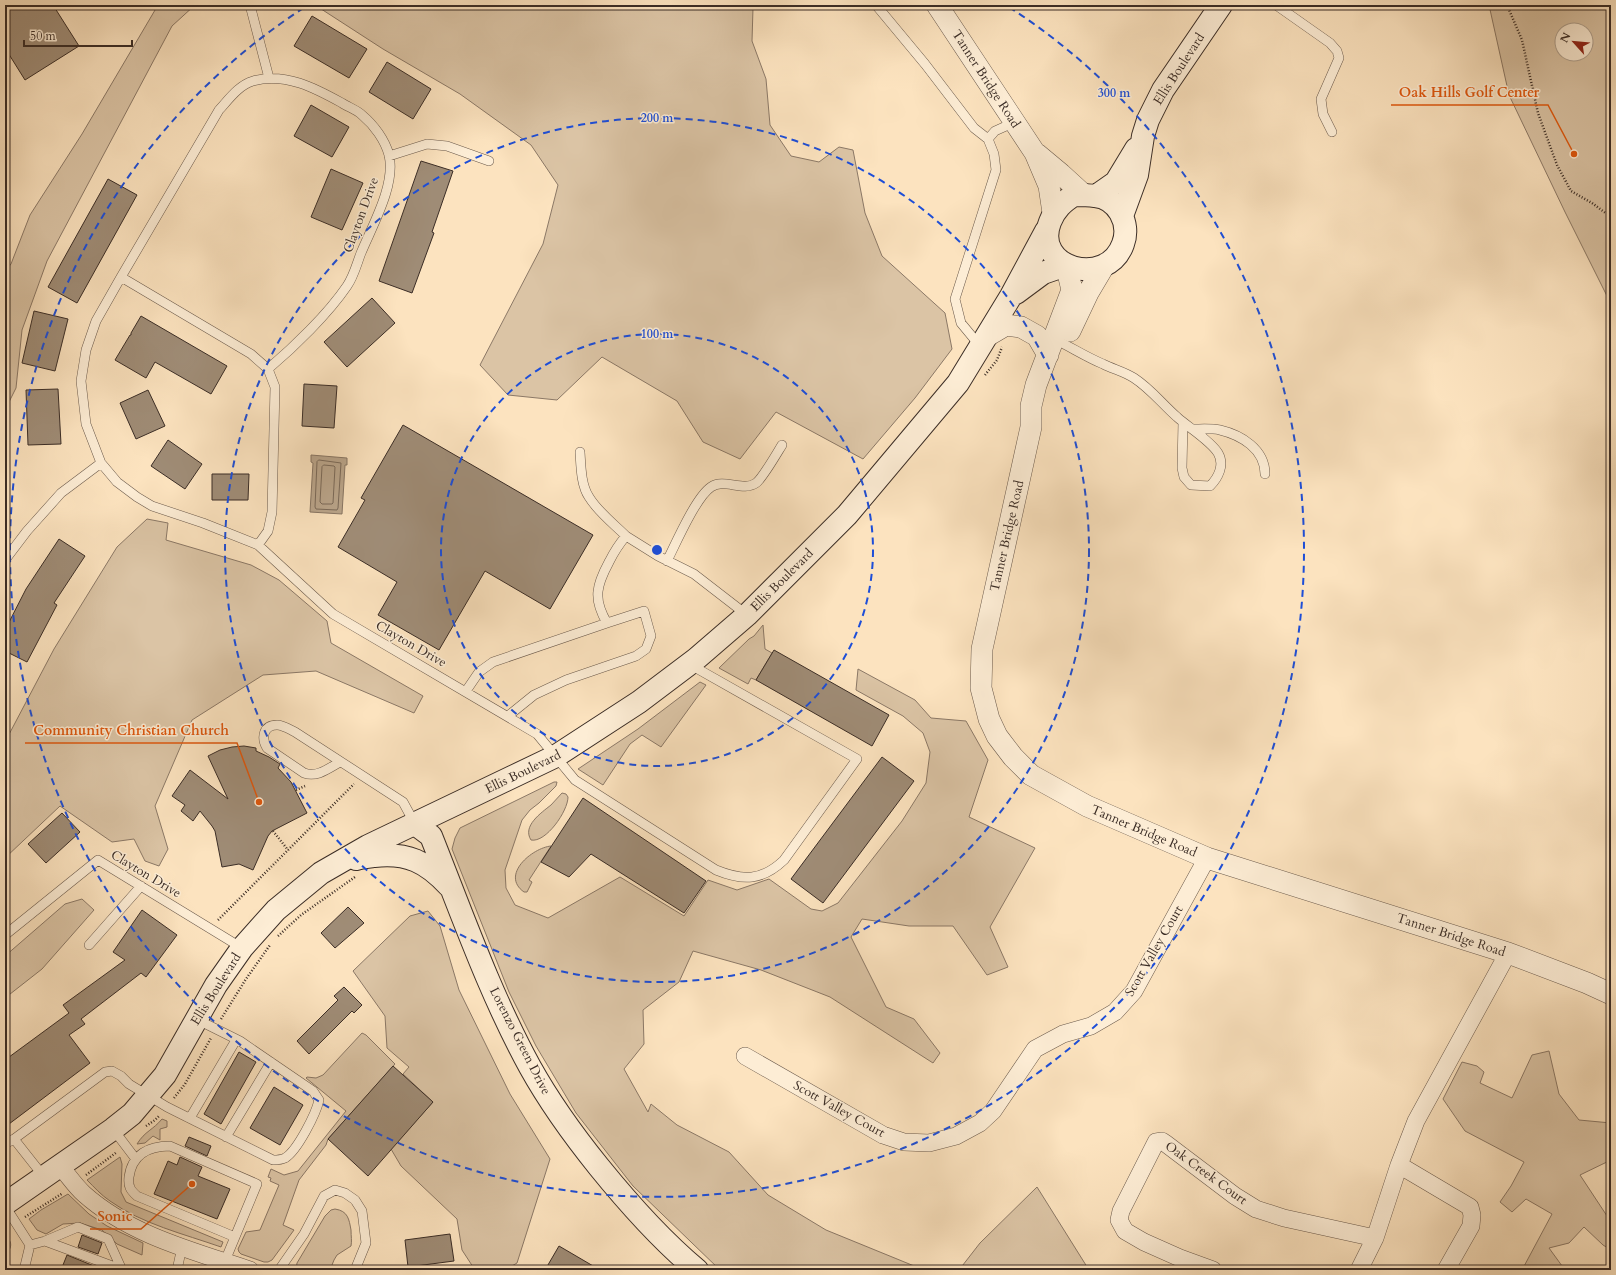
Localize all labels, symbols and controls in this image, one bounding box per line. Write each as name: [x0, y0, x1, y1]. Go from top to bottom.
scale bar: [24, 22, 132, 48]
north arrow: [1554, 22, 1594, 62]
street label: Tanner Bridge Road: [948, 27, 1024, 132]
text: 50 m: [30, 28, 57, 44]
street label: Ellis Boulevard: [1149, 30, 1209, 108]
text: N: [1557, 30, 1575, 45]
callout: Oak Hills Golf Center: [1391, 79, 1548, 105]
text: Oak Hills Golf Center: [1399, 83, 1540, 102]
text: 300 m: [1098, 85, 1131, 101]
text: 200 m: [641, 110, 674, 126]
street label: Clayton Drive: [339, 175, 383, 255]
text: 100 m: [641, 326, 674, 342]
street label: Tanner Bridge Road: [985, 479, 1029, 593]
centre of rings: [650, 543, 664, 557]
street label: Ellis Boulevard: [747, 545, 817, 615]
street label: Clayton Drive: [372, 616, 450, 672]
callout: Community Christian Church: [25, 717, 237, 743]
text: Community Christian Church: [33, 721, 229, 740]
street label: Ellis Boulevard: [482, 746, 564, 798]
street label: Tanner Bridge Road: [1088, 801, 1200, 861]
street label: Clayton Drive: [107, 846, 185, 902]
street label: Scott Valley Court: [1121, 902, 1187, 1000]
street label: Tanner Bridge Road: [1394, 909, 1508, 961]
street label: Ellis Boulevard: [187, 949, 245, 1029]
street label: Lorenzo Green Drive: [485, 984, 555, 1098]
street label: Scott Valley Court: [790, 1076, 888, 1142]
street label: Oak Creek Court: [1161, 1137, 1251, 1209]
callout: Sonic: [90, 1203, 141, 1229]
text: Sonic: [97, 1207, 133, 1226]

